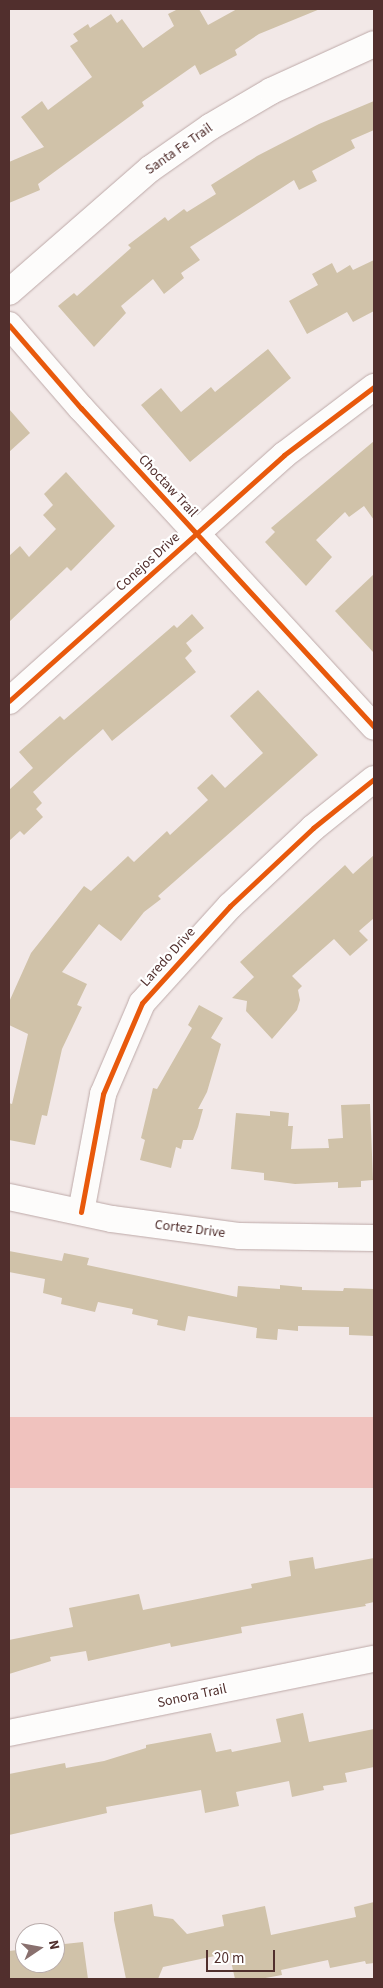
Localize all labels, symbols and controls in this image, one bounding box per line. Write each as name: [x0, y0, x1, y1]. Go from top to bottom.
street label: Santa Fe Trail: [142, 120, 216, 178]
street label: Choctaw Trail: [135, 451, 201, 521]
street label: Conejos Drive: [113, 529, 183, 595]
street label: Laredo Drive: [137, 924, 199, 990]
street label: Cortez Drive: [154, 1216, 226, 1242]
street label: Sonora Trail: [156, 1680, 228, 1712]
north arrow: [15, 1923, 65, 1973]
text: N: [43, 1938, 64, 1952]
scale bar: [208, 1940, 277, 1972]
text: 20 m: [214, 1948, 244, 1969]

